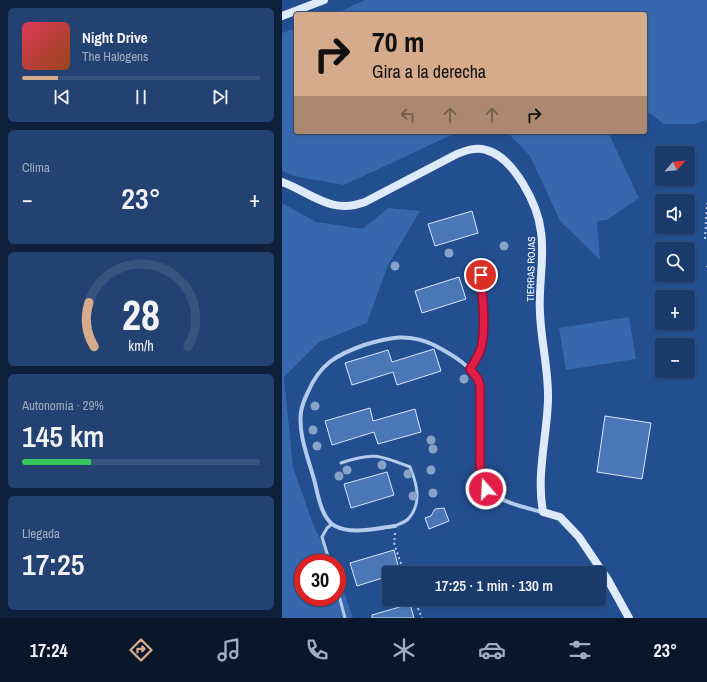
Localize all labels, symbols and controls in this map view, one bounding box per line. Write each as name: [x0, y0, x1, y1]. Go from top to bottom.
text: 70 m: [372, 23, 424, 61]
text: Night Drive: [82, 27, 148, 48]
icon: right: [306, 28, 358, 80]
text: The Halogens: [82, 48, 148, 65]
text: Gira a la derecha: [372, 59, 486, 84]
icon: previous: [51, 86, 73, 108]
icon: pause: [130, 86, 152, 108]
icon: next: [209, 86, 231, 108]
icon: left: [397, 104, 419, 126]
icon: ahead: [439, 104, 461, 126]
icon: ahead: [481, 104, 503, 126]
icon: right: [523, 104, 545, 126]
north arrow: [655, 146, 695, 186]
map controls: [655, 146, 695, 378]
text: Clima: [22, 159, 50, 176]
text: 23°: [121, 178, 161, 218]
text: −: [22, 184, 33, 214]
text: +: [249, 184, 260, 214]
button: sound: [655, 194, 695, 234]
street label: TIERRAS ROJAS: [524, 236, 538, 302]
button: search: [655, 242, 695, 282]
pin: [464, 258, 498, 292]
icon: arrive: [470, 264, 492, 286]
text: 28: [122, 287, 160, 343]
button: +: [655, 290, 695, 330]
text: km/h: [128, 336, 154, 355]
button: −: [655, 338, 695, 378]
text: Autonomía · 29%: [22, 397, 104, 414]
text: 145 km: [22, 416, 104, 456]
position arrow: [465, 468, 507, 510]
text: Llegada: [22, 525, 60, 542]
text: 17:25: [22, 544, 84, 584]
speed limit sign: 30: [294, 554, 346, 606]
text: 17:25 · 1 min · 130 m: [435, 575, 553, 596]
icon: directions: [127, 636, 155, 664]
icon: music: [215, 636, 243, 664]
icon: phone: [303, 636, 331, 664]
icon: climate: [390, 636, 418, 664]
icon: car: [478, 636, 506, 664]
icon: filters: [566, 636, 594, 664]
text: 17:24: [30, 638, 68, 663]
text: 23°: [654, 638, 677, 663]

